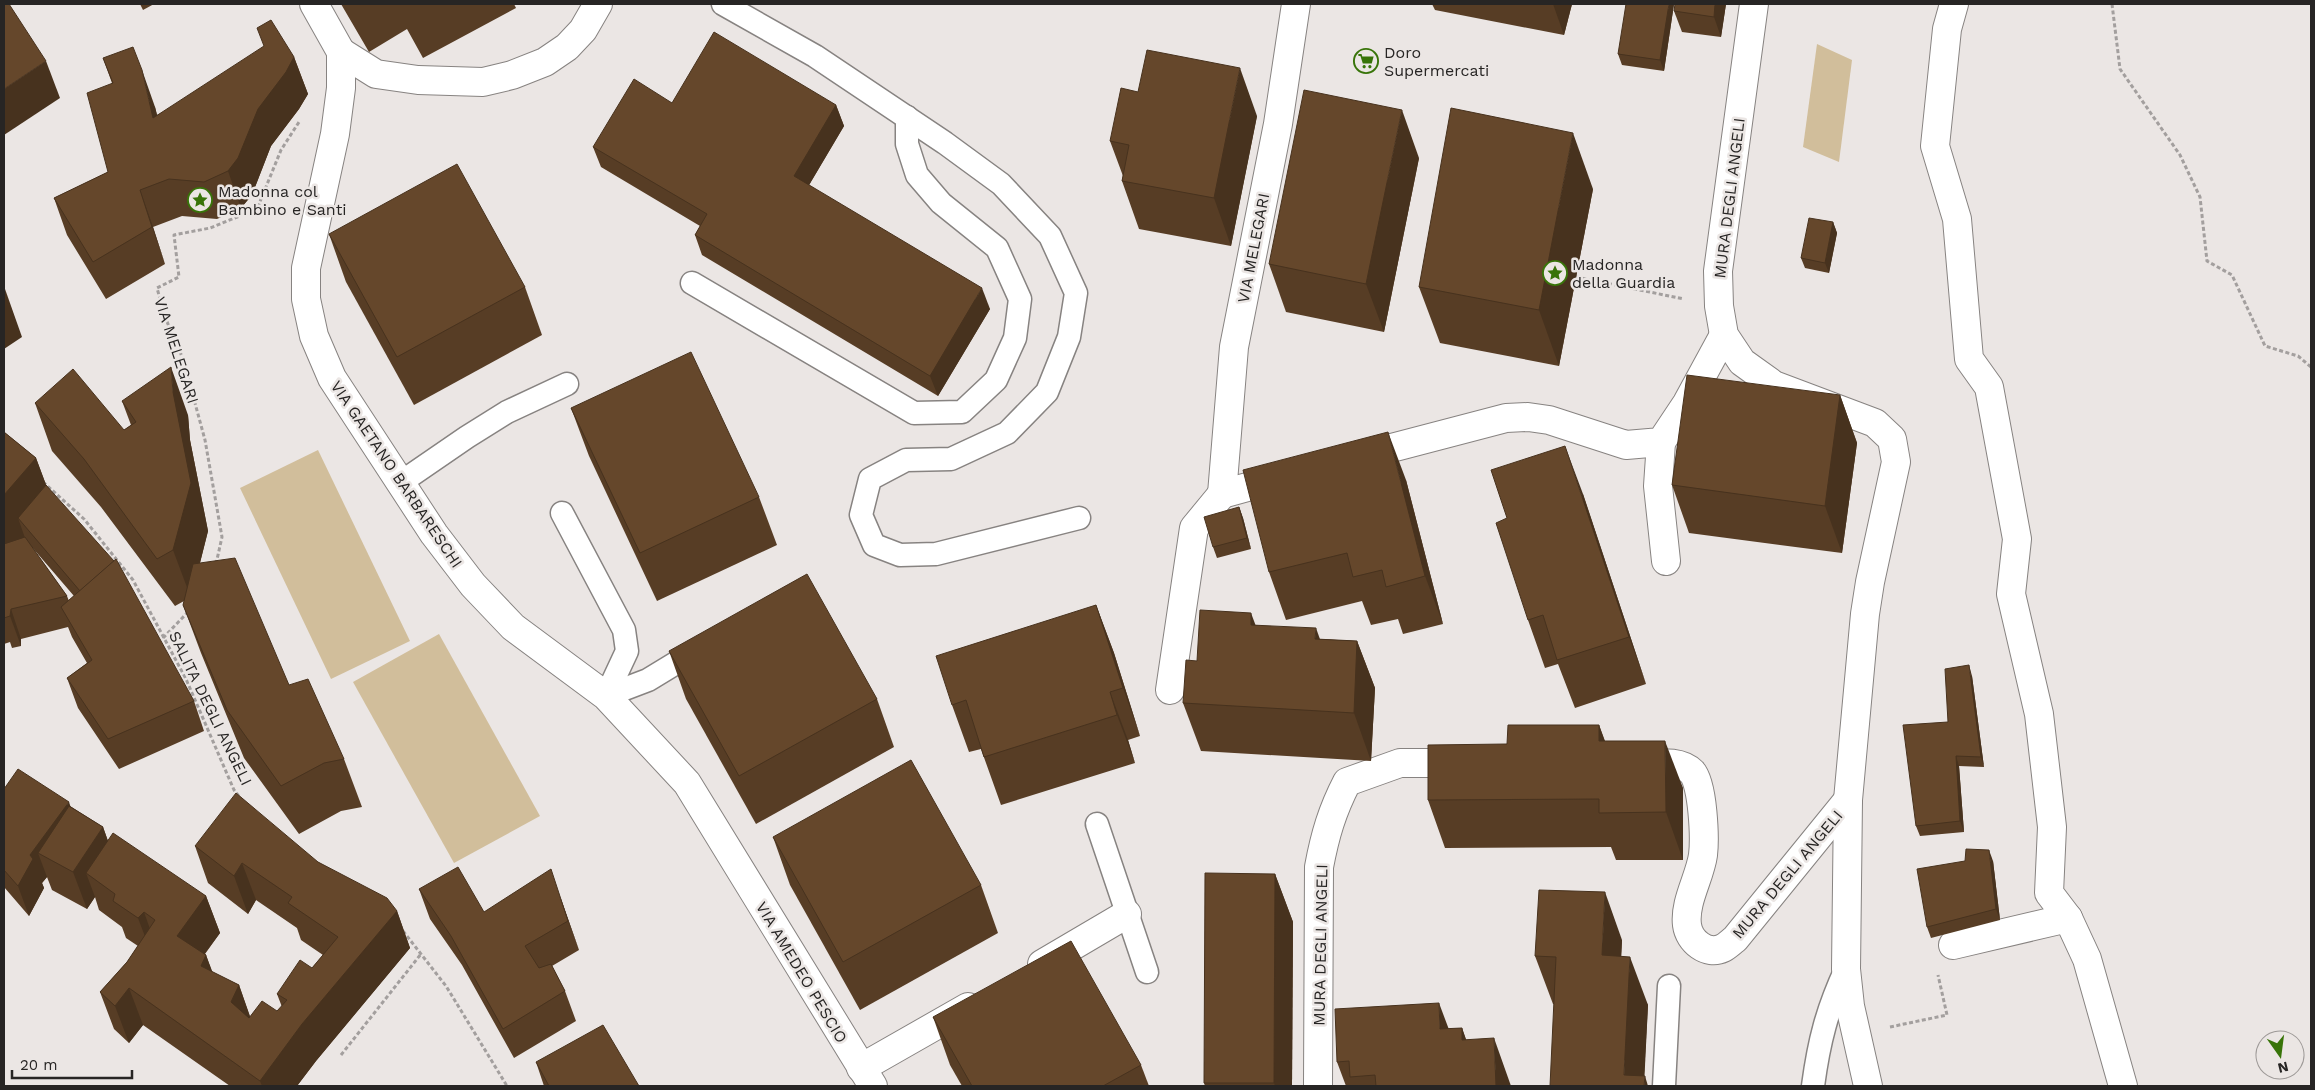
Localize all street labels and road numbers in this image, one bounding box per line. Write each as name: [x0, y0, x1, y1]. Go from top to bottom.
street label: MURA DEGLI ANGELI: [1710, 117, 1749, 279]
street label: VIA MELEGARI: [1234, 192, 1273, 305]
street label: VIA MELEGARI: [150, 294, 203, 406]
street label: VIA GAETANO BARBARESCHI: [327, 377, 466, 571]
street label: SALITA DEGLI ANGELI: [165, 628, 256, 788]
street label: MURA DEGLI ANGELI: [1728, 806, 1847, 942]
street label: MURA DEGLI ANGELI: [1310, 864, 1331, 1026]
street label: VIA AMEDEO PESCIO: [752, 898, 851, 1046]

